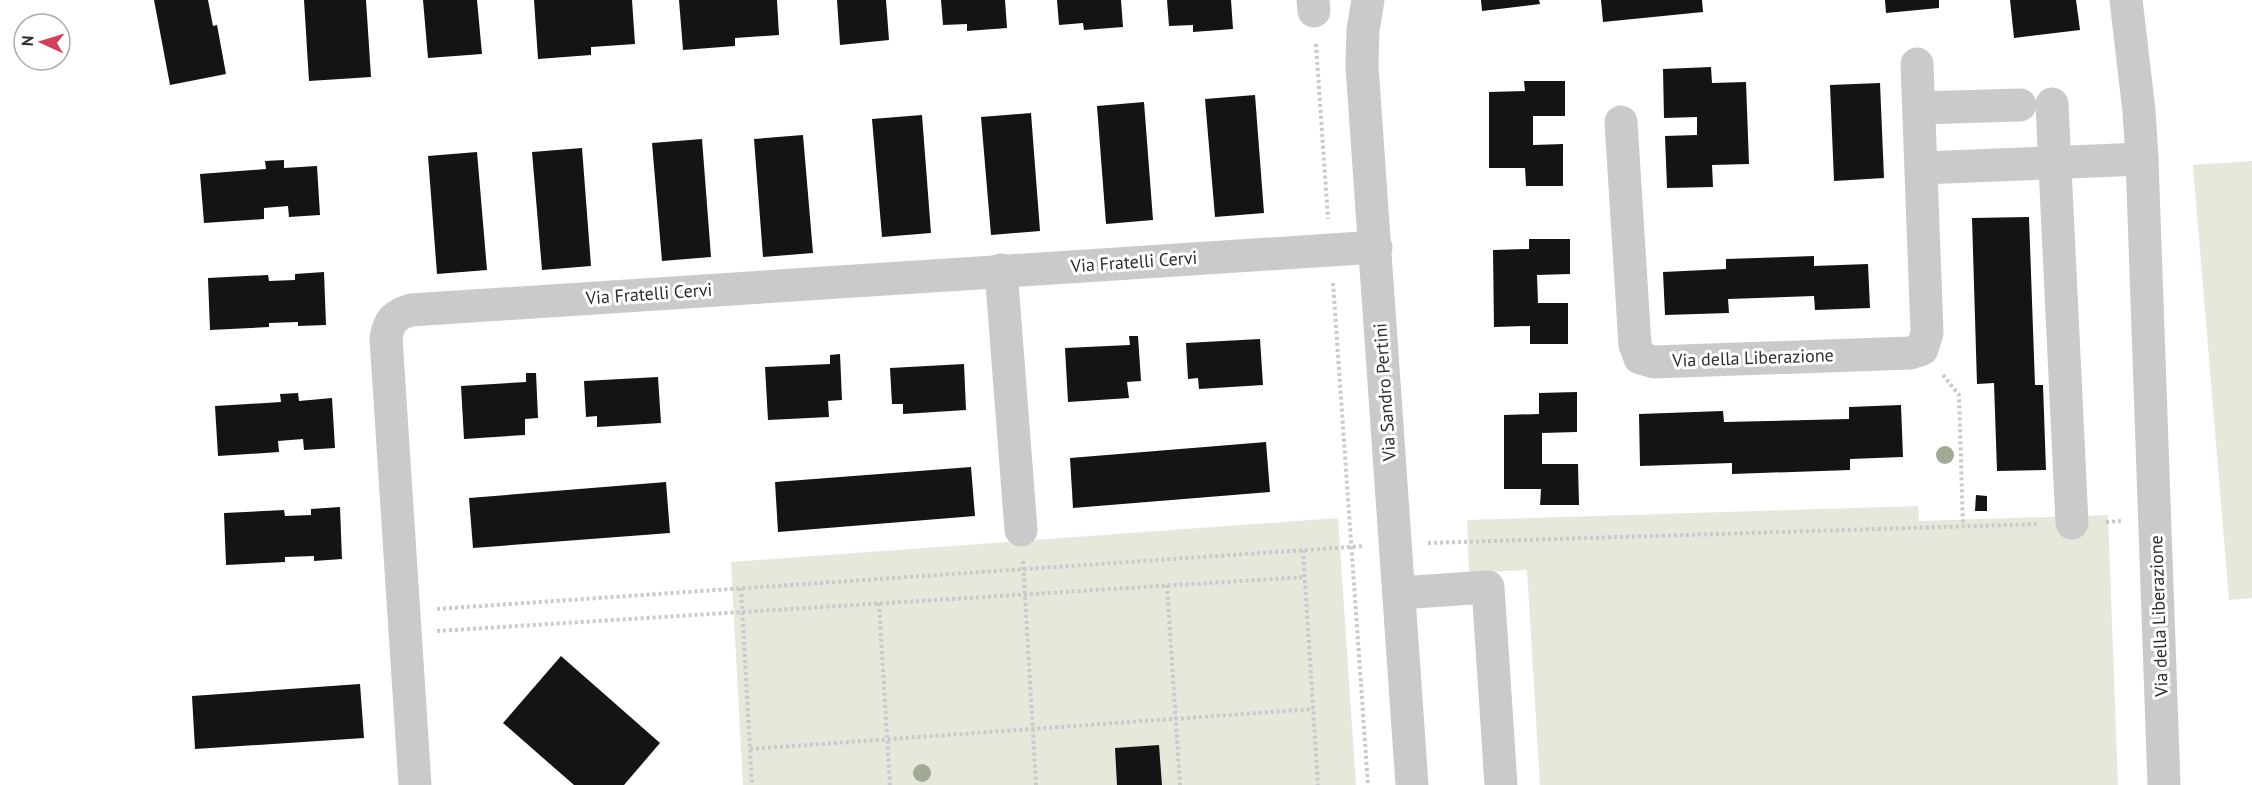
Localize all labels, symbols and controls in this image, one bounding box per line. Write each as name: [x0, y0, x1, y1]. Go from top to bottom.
north arrow: [12, 12, 72, 72]
text: N: [17, 35, 37, 47]
street label: Via Fratelli Cervi: [1069, 246, 1198, 277]
street label: Via Fratelli Cervi: [584, 278, 713, 309]
street label: Via Sandro Pertini: [1368, 322, 1401, 463]
street label: Via della Liberazione: [1671, 343, 1834, 372]
street label: Via della Liberazione: [2144, 535, 2173, 698]

